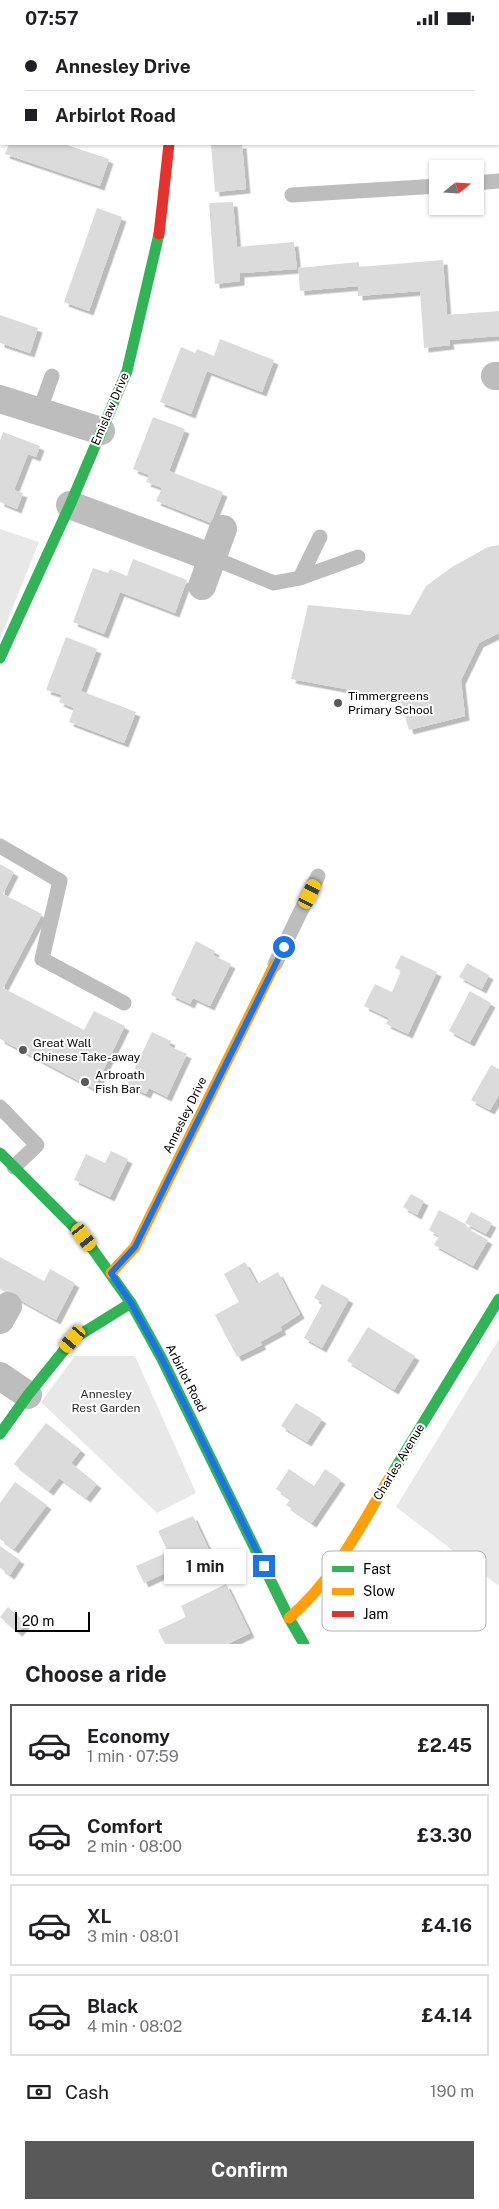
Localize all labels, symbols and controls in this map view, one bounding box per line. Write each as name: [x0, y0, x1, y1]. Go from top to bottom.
text: 07:57: [25, 7, 79, 29]
text: Annesley Drive: [55, 55, 191, 77]
text: Arbirlot Road: [55, 104, 176, 126]
north arrow: [429, 160, 484, 215]
map controls: [429, 160, 484, 215]
street label: Emislaw Drive: [88, 370, 132, 447]
place label: Timmergreens Primary School: [348, 689, 433, 717]
marker: Timmergreens Primary School: [332, 697, 344, 709]
car: [296, 877, 323, 911]
route start: [273, 936, 295, 958]
place label: Great Wall Chinese Take-away: [33, 1036, 141, 1064]
marker: Great Wall Chinese Take-away: [17, 1044, 29, 1056]
place label: Arbroath Fish Bar: [95, 1068, 145, 1096]
street label: Annesley Drive: [160, 1074, 210, 1155]
marker: Arbroath Fish Bar: [79, 1076, 91, 1088]
car: [68, 1221, 99, 1253]
car: [57, 1323, 88, 1355]
street label: Arbirlot Road: [163, 1342, 209, 1414]
park label: Annesley Rest Garden: [71, 1387, 141, 1415]
street label: Charles Avenue: [371, 1421, 427, 1503]
callout: 1 min: [164, 1549, 246, 1583]
legend: [322, 1551, 486, 1631]
route end: [253, 1555, 275, 1577]
text: 1 min: [186, 1557, 224, 1576]
text: Fast: [363, 1561, 391, 1577]
text: Slow: [363, 1583, 395, 1599]
text: Jam: [363, 1606, 388, 1622]
scale bar: [15, 1609, 90, 1632]
text: 20 m: [22, 1613, 54, 1629]
text: Choose a ride: [25, 1661, 167, 1687]
icon: car: [27, 1723, 72, 1768]
text: Economy: [87, 1725, 170, 1747]
text: £2.45: [417, 1734, 472, 1756]
text: 1 min · 07:59: [87, 1747, 179, 1766]
icon: car: [27, 1813, 72, 1858]
text: Comfort: [87, 1815, 163, 1837]
text: £3.30: [417, 1824, 472, 1846]
text: 2 min · 08:00: [87, 1837, 182, 1856]
icon: car: [27, 1903, 72, 1948]
text: XL: [87, 1905, 112, 1927]
text: £4.16: [421, 1914, 472, 1936]
text: 3 min · 08:01: [87, 1927, 179, 1946]
icon: car: [27, 1993, 72, 2038]
text: Black: [87, 1995, 138, 2017]
text: £4.14: [422, 2004, 472, 2026]
text: 4 min · 08:02: [87, 2017, 182, 2036]
icon: cash: [25, 2078, 53, 2106]
text: Cash: [65, 2081, 109, 2103]
text: 190 m: [430, 2082, 474, 2101]
button: Confirm: [25, 2141, 474, 2199]

